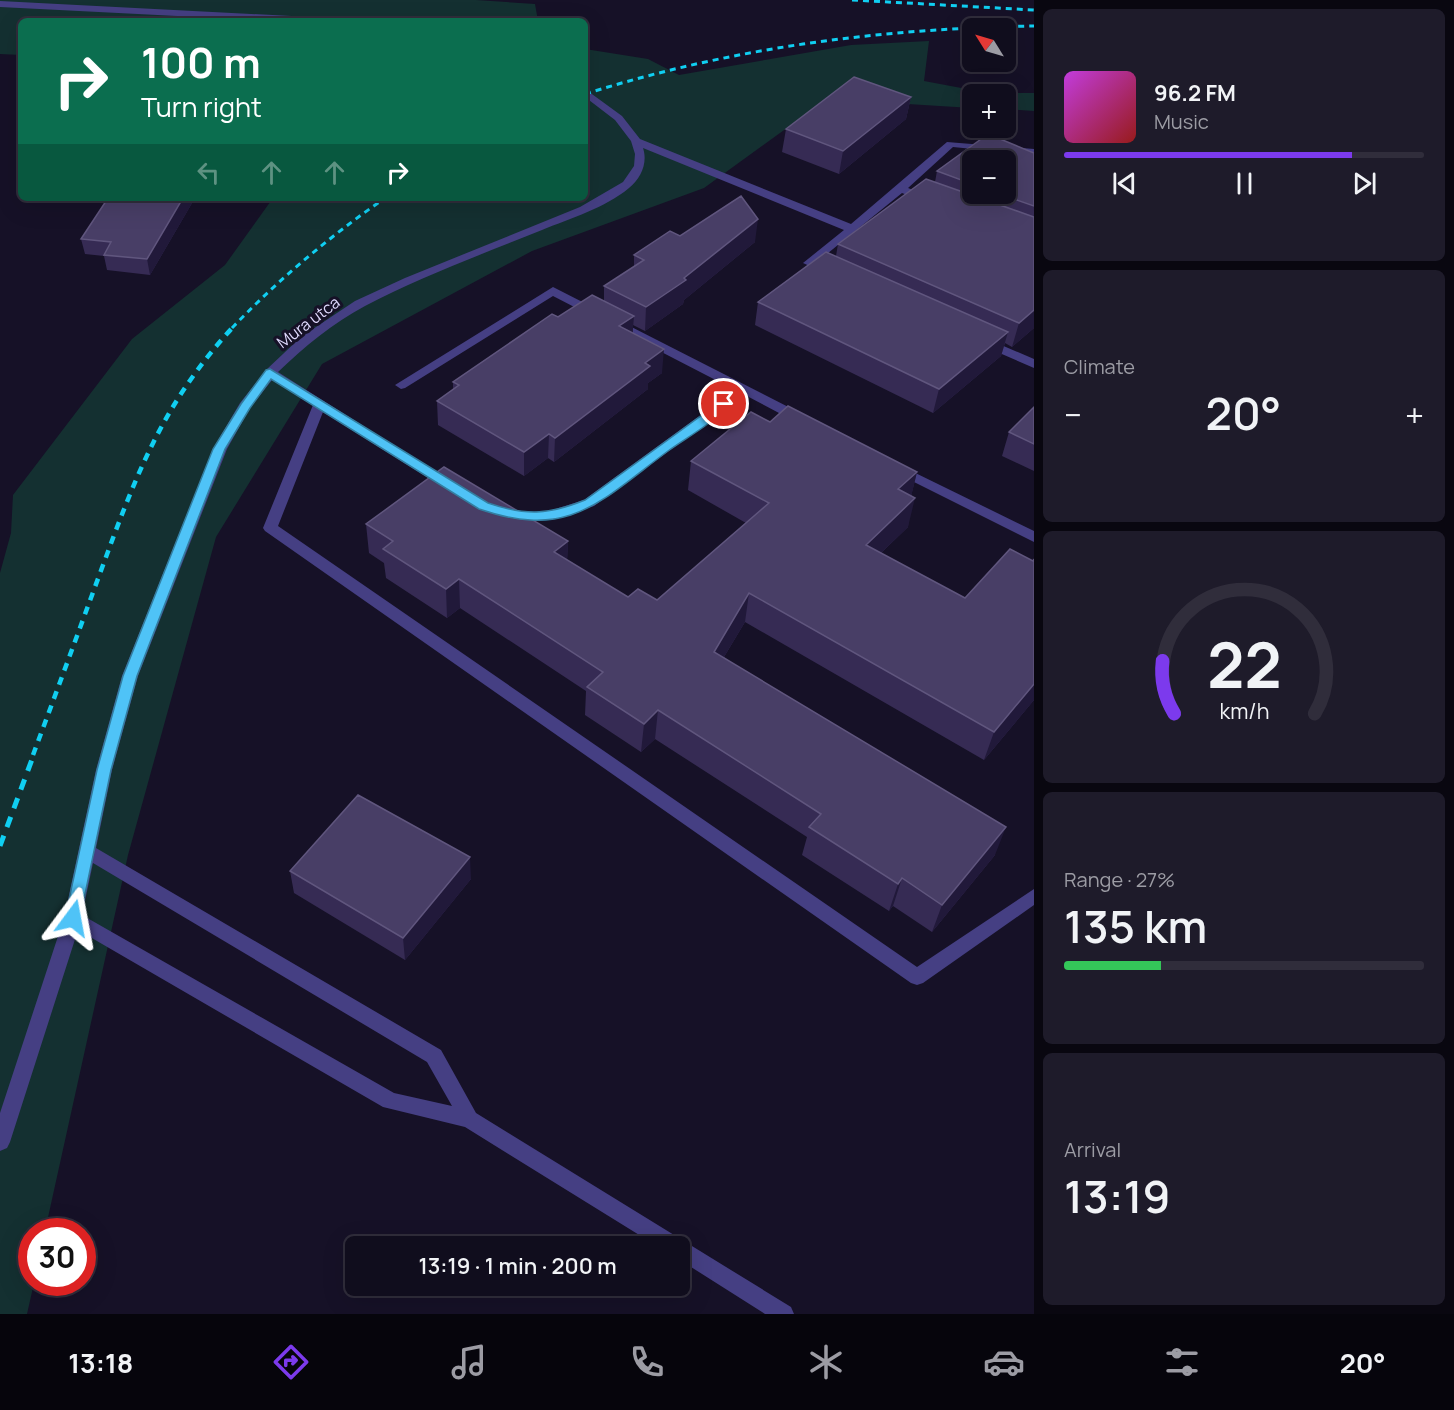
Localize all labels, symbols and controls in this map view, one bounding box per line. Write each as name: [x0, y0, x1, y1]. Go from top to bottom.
north arrow: [962, 18, 1016, 72]
map controls: [962, 18, 1016, 204]
text: 100 m: [141, 33, 261, 91]
icon: right: [42, 42, 120, 120]
text: 96.2 FM: [1154, 78, 1236, 108]
button: +: [962, 84, 1016, 138]
text: Turn right: [141, 88, 262, 125]
text: Music: [1154, 108, 1209, 135]
button: −: [962, 150, 1016, 204]
icon: left: [192, 156, 225, 189]
icon: ahead: [255, 156, 288, 189]
icon: ahead: [318, 156, 351, 189]
icon: right: [381, 156, 414, 189]
icon: previous: [1108, 167, 1141, 200]
icon: pause: [1228, 167, 1261, 200]
icon: next: [1348, 167, 1381, 200]
street label: Mura utca: [272, 291, 344, 353]
text: Climate: [1064, 353, 1135, 380]
pin: [698, 378, 749, 429]
text: 20°: [1206, 382, 1281, 444]
icon: arrive: [707, 387, 740, 420]
text: −: [1064, 392, 1082, 437]
text: +: [1405, 392, 1424, 437]
text: 22: [1207, 621, 1281, 707]
text: km/h: [1219, 696, 1269, 725]
text: Range · 27%: [1064, 866, 1175, 893]
position arrow: [41, 886, 105, 950]
text: 135 km: [1064, 895, 1207, 957]
text: Arrival: [1064, 1136, 1121, 1163]
text: 13:19: [1064, 1165, 1170, 1227]
speed limit sign: 30: [18, 1218, 96, 1296]
text: 13:19 · 1 min · 200 m: [418, 1251, 617, 1281]
icon: directions: [270, 1341, 312, 1383]
icon: music: [448, 1341, 490, 1383]
icon: phone: [626, 1341, 668, 1383]
icon: climate: [805, 1341, 847, 1383]
icon: car: [983, 1341, 1025, 1383]
icon: filters: [1161, 1341, 1203, 1383]
text: 13:18: [68, 1344, 133, 1381]
text: 20°: [1340, 1344, 1386, 1381]

